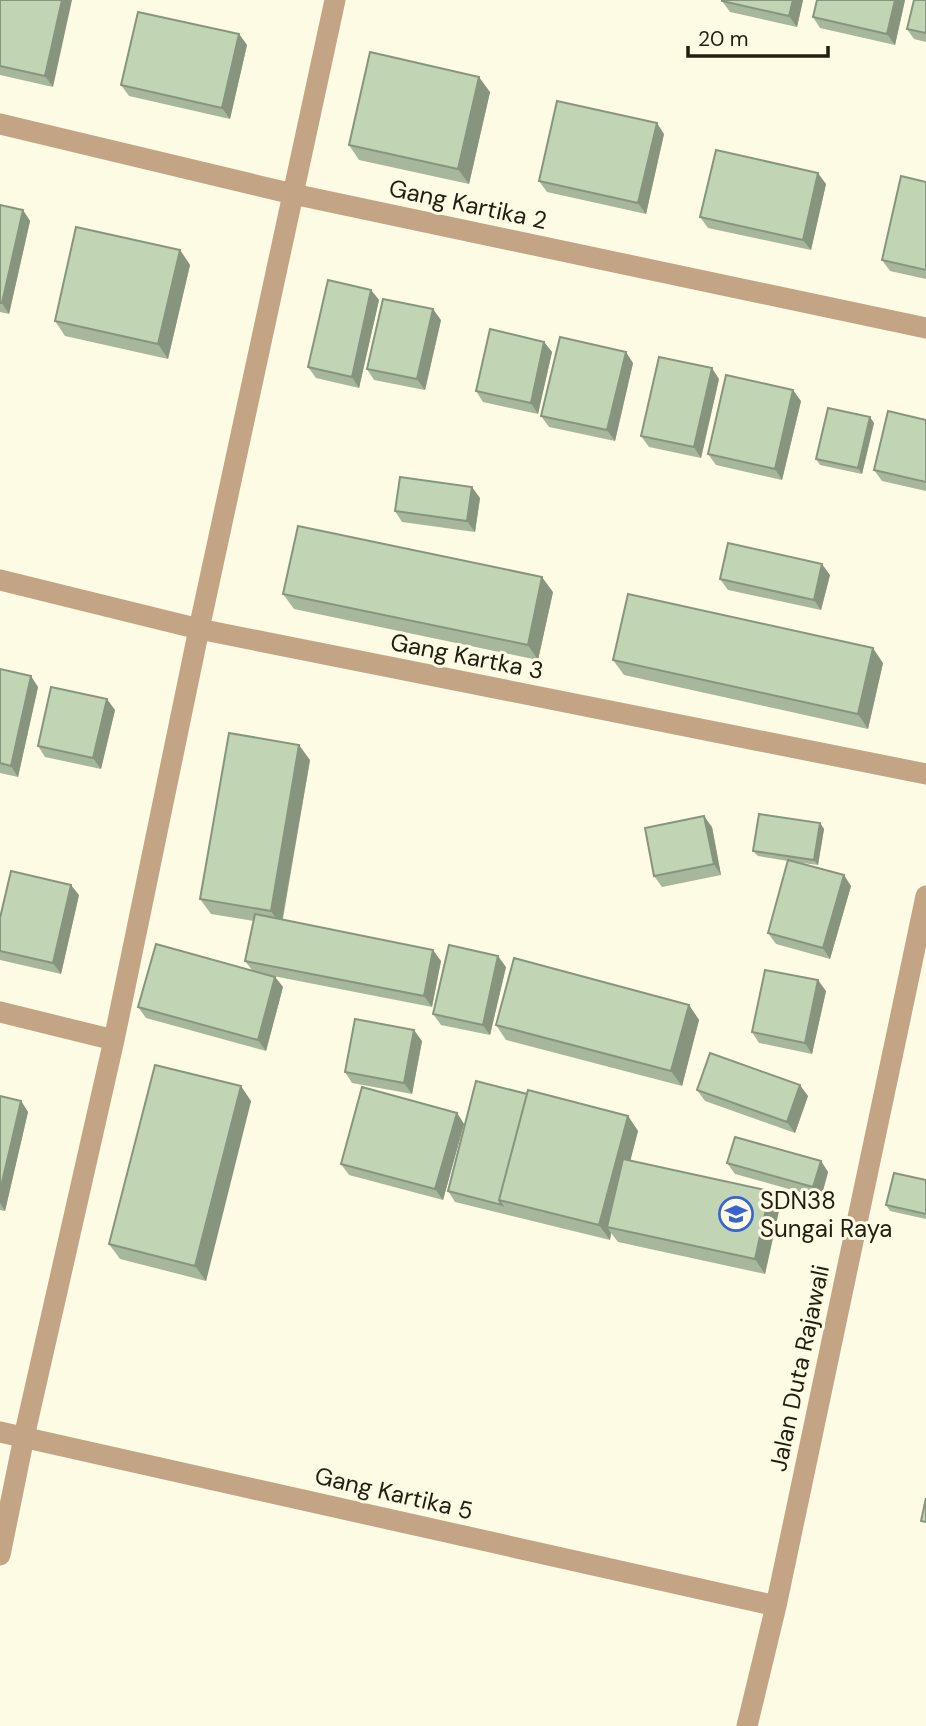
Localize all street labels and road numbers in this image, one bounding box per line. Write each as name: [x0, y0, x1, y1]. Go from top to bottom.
street label: Gang Kartika 2: [386, 172, 550, 236]
street label: Gang Kartka 3: [388, 626, 546, 686]
street label: Jalan Duta Rajawali: [762, 1262, 836, 1474]
street label: Gang Kartika 5: [312, 1460, 476, 1526]

